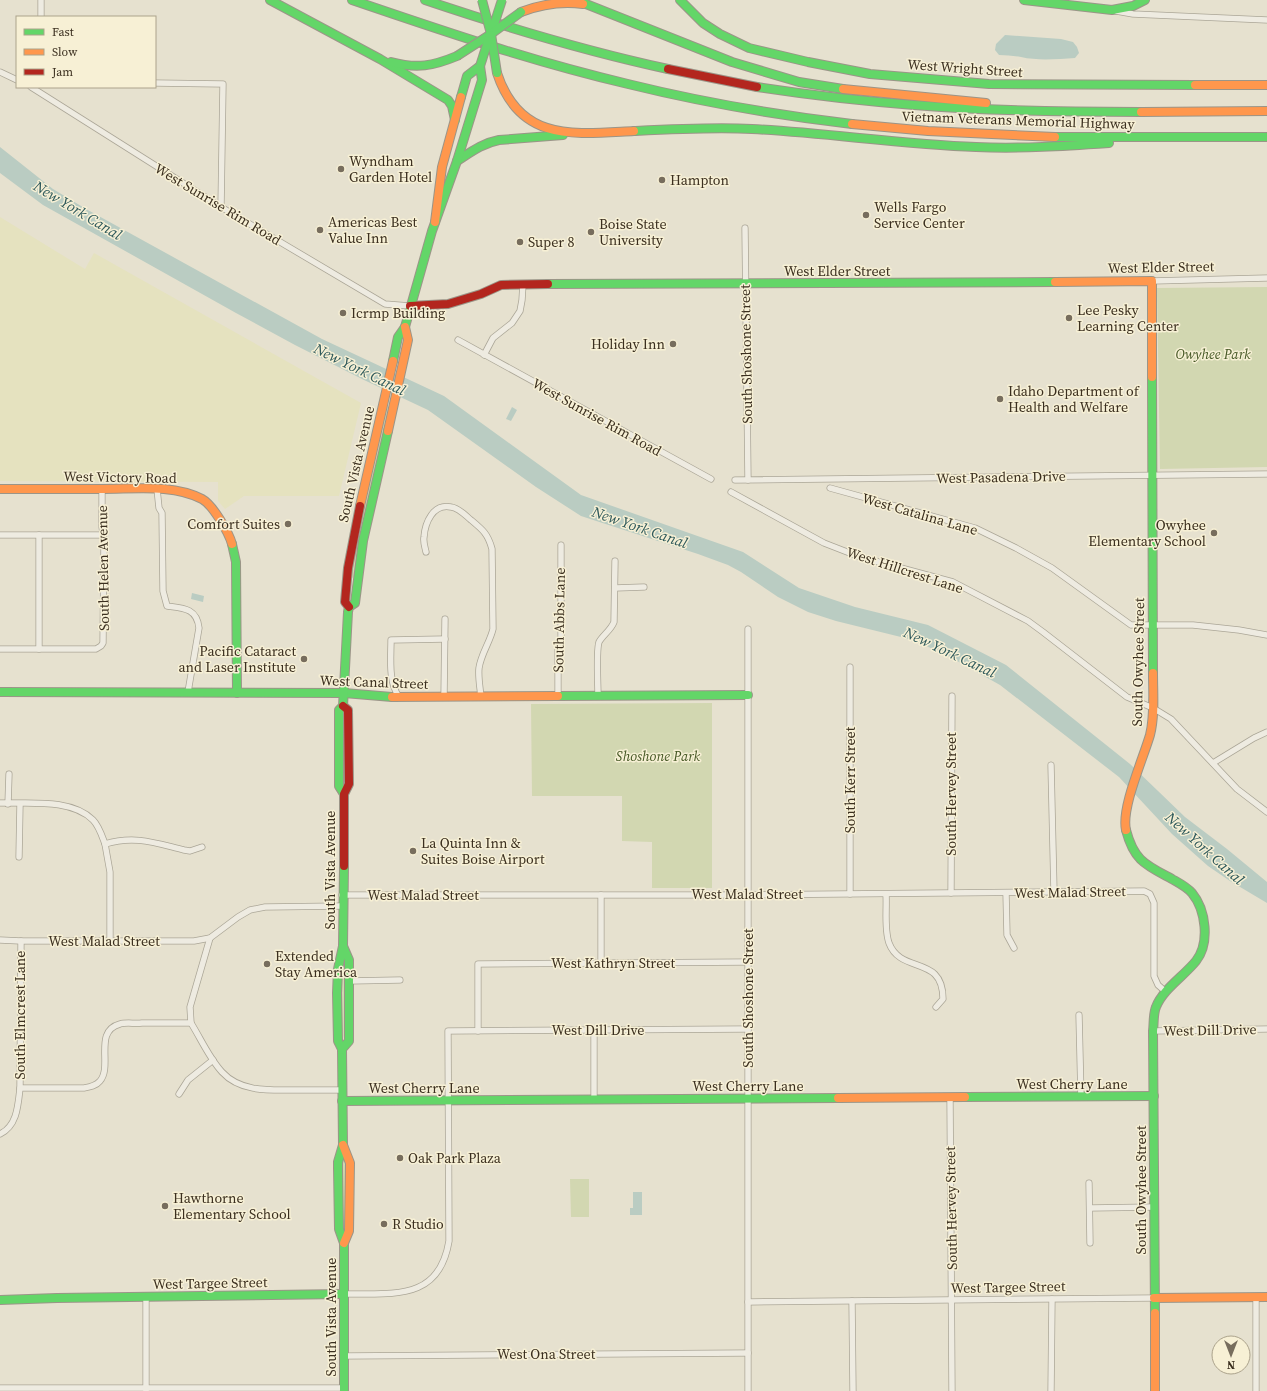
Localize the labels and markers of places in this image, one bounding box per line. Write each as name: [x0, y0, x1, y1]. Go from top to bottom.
place label: Wyndham Garden Hotel: [349, 151, 432, 187]
marker: Wyndham Garden Hotel: [336, 164, 346, 174]
place label: Hampton: [670, 170, 729, 190]
marker: Hampton: [657, 175, 667, 185]
place label: Wells Fargo Service Center: [874, 197, 965, 233]
marker: Wells Fargo Service Center: [861, 210, 871, 220]
place label: Americas Best Value Inn: [328, 212, 417, 248]
place label: Boise State University: [599, 214, 667, 250]
marker: Americas Best Value Inn: [315, 225, 325, 235]
marker: Boise State University: [586, 227, 596, 237]
place label: Super 8: [528, 232, 575, 252]
marker: Super 8: [515, 237, 525, 247]
place label: Lee Pesky Learning Center: [1077, 300, 1179, 336]
place label: Icrmp Building: [351, 303, 445, 323]
marker: Icrmp Building: [338, 308, 348, 318]
marker: Lee Pesky Learning Center: [1064, 313, 1074, 323]
place label: Holiday Inn: [591, 334, 666, 354]
marker: Holiday Inn: [668, 339, 678, 349]
place label: Idaho Department of Health and Welfare: [1008, 381, 1140, 417]
marker: Idaho Department of Health and Welfare: [995, 394, 1005, 404]
place label: Comfort Suites: [187, 514, 280, 534]
place label: Owyhee Elementary School: [1088, 515, 1206, 551]
marker: Comfort Suites: [283, 519, 293, 529]
marker: Owyhee Elementary School: [1209, 528, 1219, 538]
place label: Pacific Cataract and Laser Institute: [179, 641, 296, 677]
marker: Pacific Cataract and Laser Institute: [299, 654, 309, 664]
place label: La Quinta Inn & Suites Boise Airport: [421, 833, 545, 869]
marker: La Quinta Inn & Suites Boise Airport: [408, 846, 418, 856]
place label: Extended Stay America: [275, 946, 358, 982]
marker: Extended Stay America: [262, 959, 272, 969]
place label: Oak Park Plaza: [408, 1148, 502, 1168]
marker: Oak Park Plaza: [395, 1153, 405, 1163]
place label: Hawthorne Elementary School: [173, 1188, 291, 1224]
marker: Hawthorne Elementary School: [160, 1201, 170, 1211]
place label: R Studio: [392, 1214, 444, 1234]
marker: R Studio: [379, 1219, 389, 1229]

